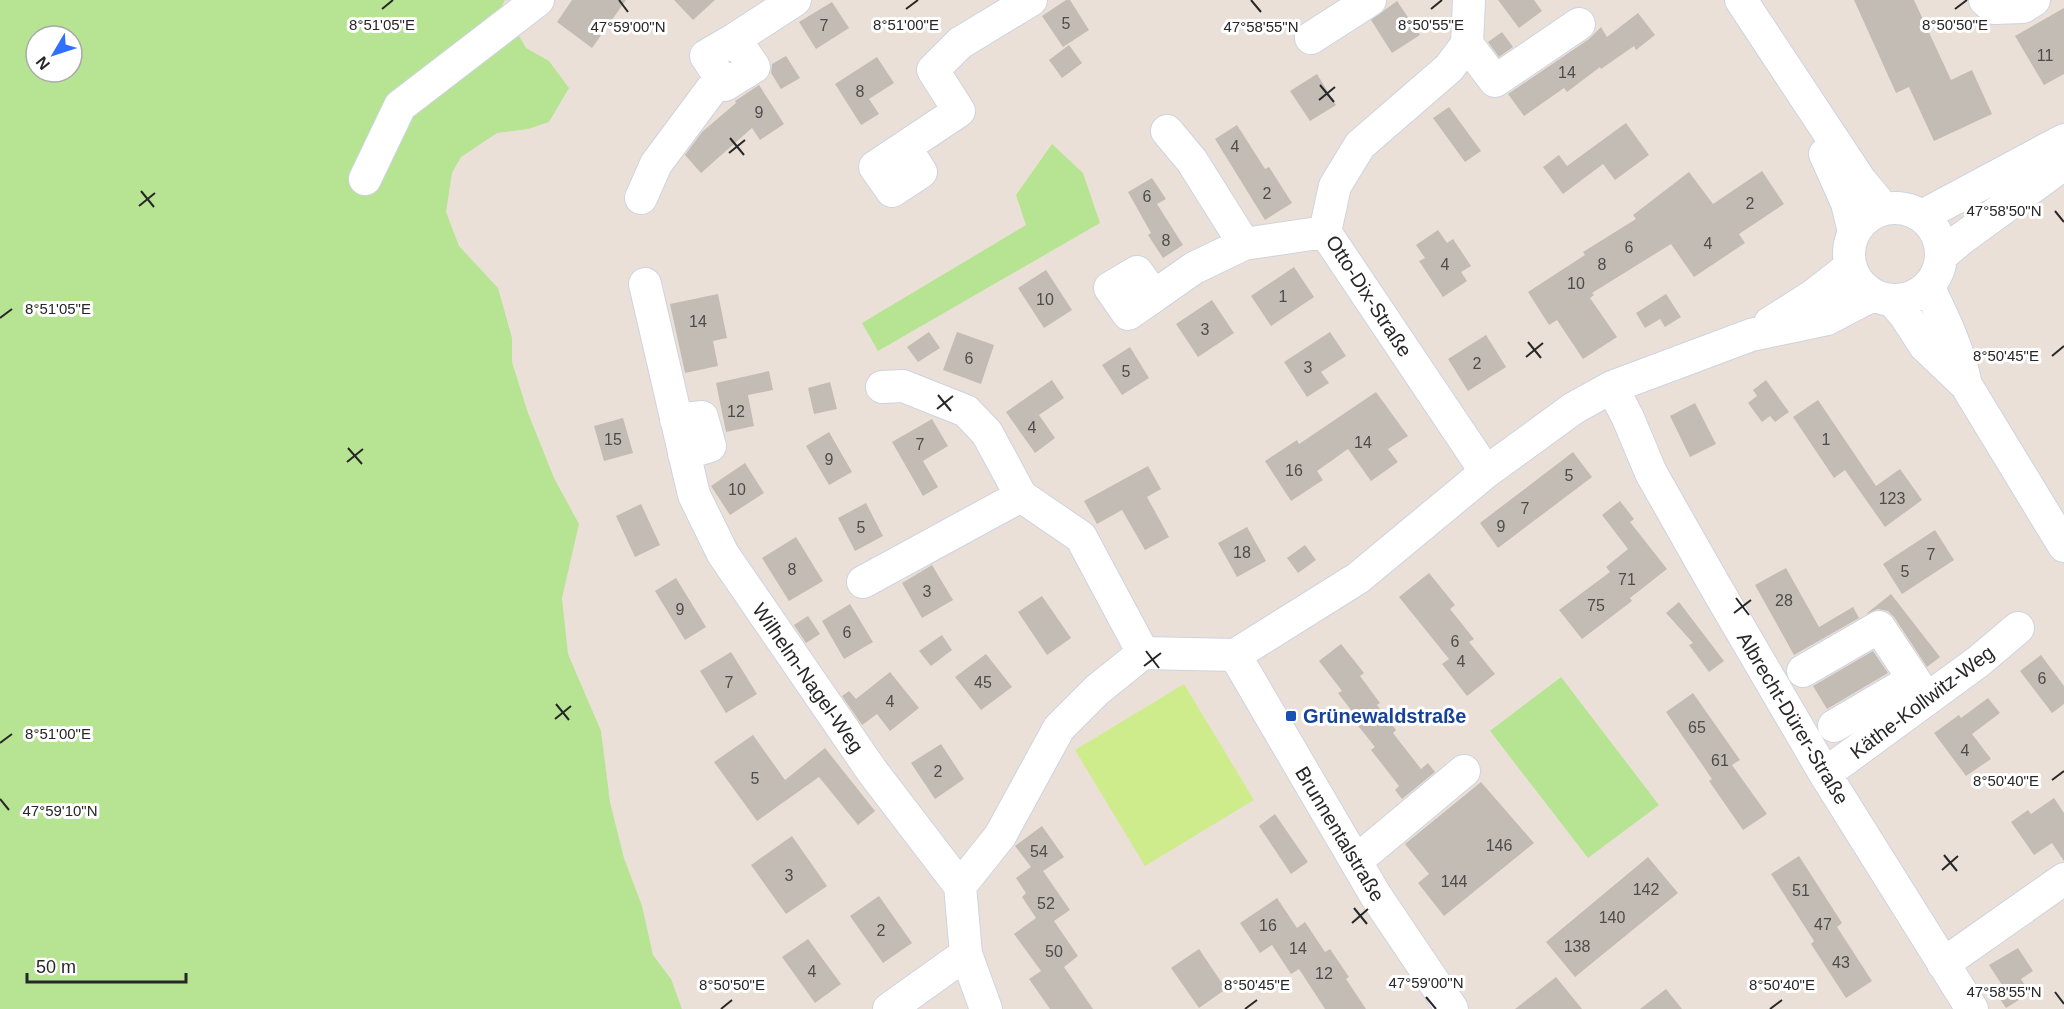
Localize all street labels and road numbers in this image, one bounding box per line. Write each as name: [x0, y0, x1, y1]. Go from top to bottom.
street label: Otto-Dix-Straße: [1322, 231, 1416, 361]
street label: Wilhelm-Nagel-Weg: [748, 599, 868, 757]
street label: Albrecht-Dürer-Straße: [1733, 628, 1853, 808]
street label: Käthe-Kollwitz-Weg: [1846, 641, 1998, 763]
street label: Brunnentalstraße: [1291, 763, 1389, 905]

